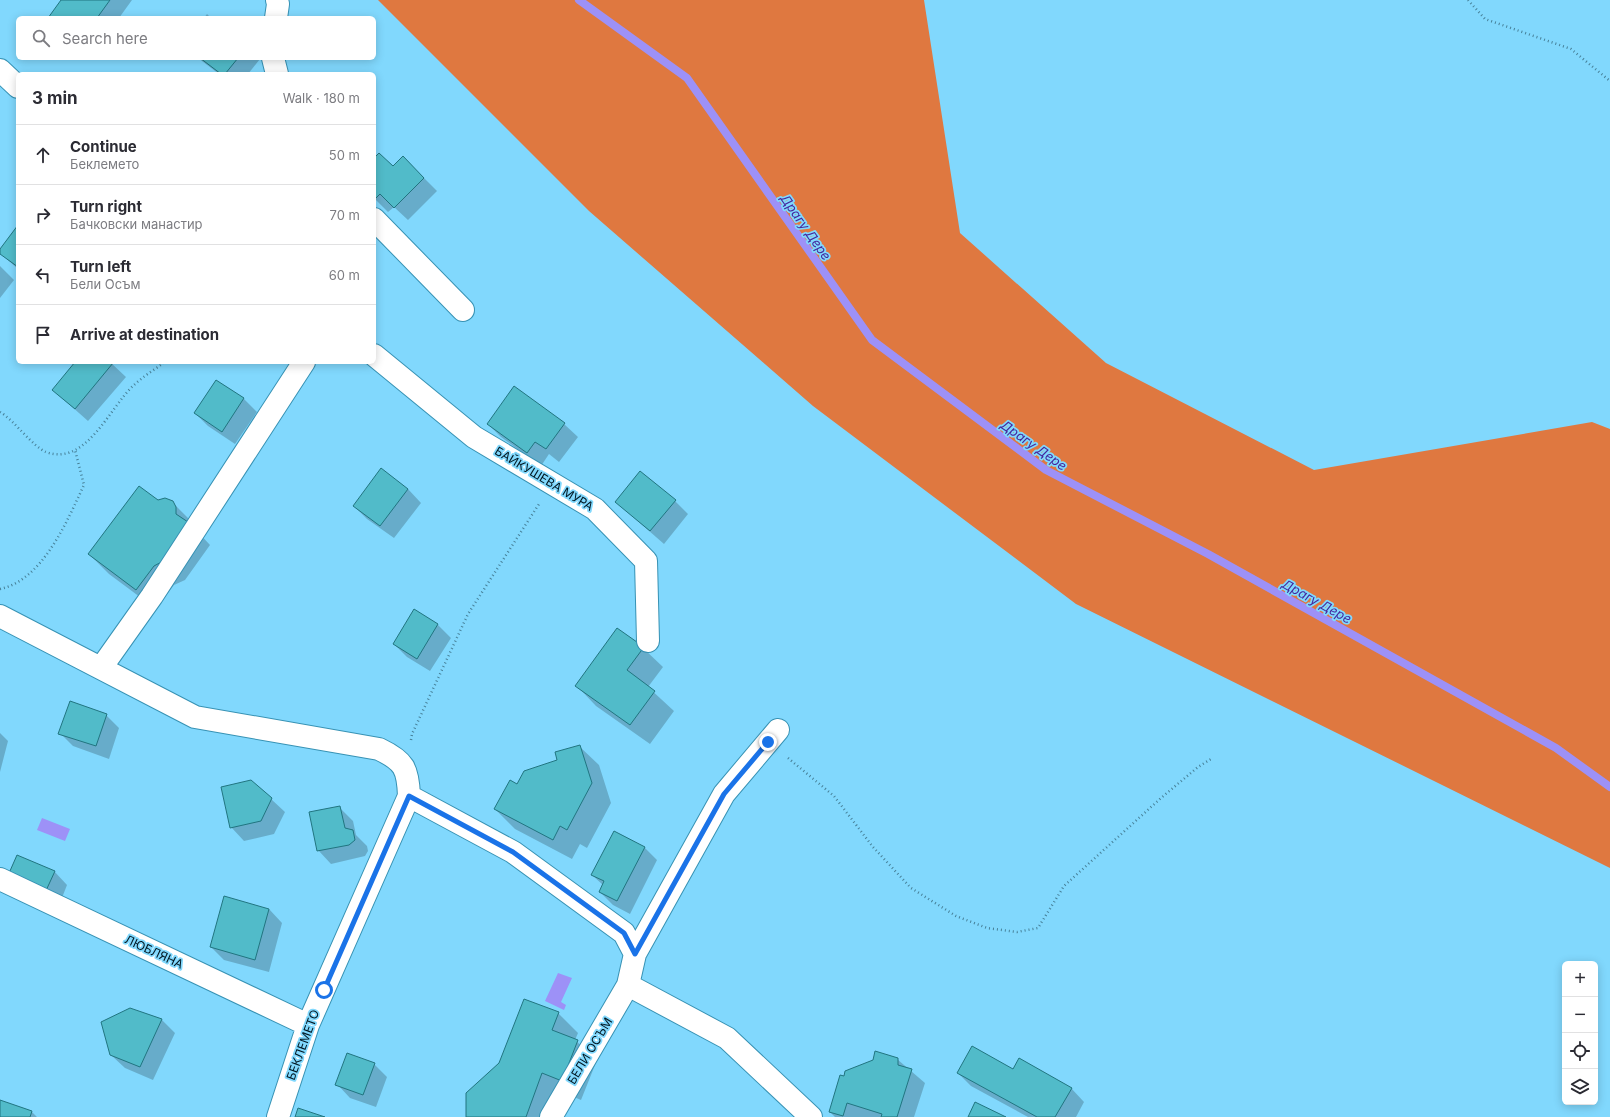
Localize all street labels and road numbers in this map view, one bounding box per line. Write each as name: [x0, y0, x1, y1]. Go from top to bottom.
street label: БАЙКУШЕВА МУРА: [492, 443, 596, 514]
street label: ЛЮБЛЯНА: [123, 931, 186, 972]
street label: БЕКЛЕМЕТО: [283, 1008, 322, 1082]
street label: БЕЛИ ОСЪМ: [564, 1015, 615, 1087]

